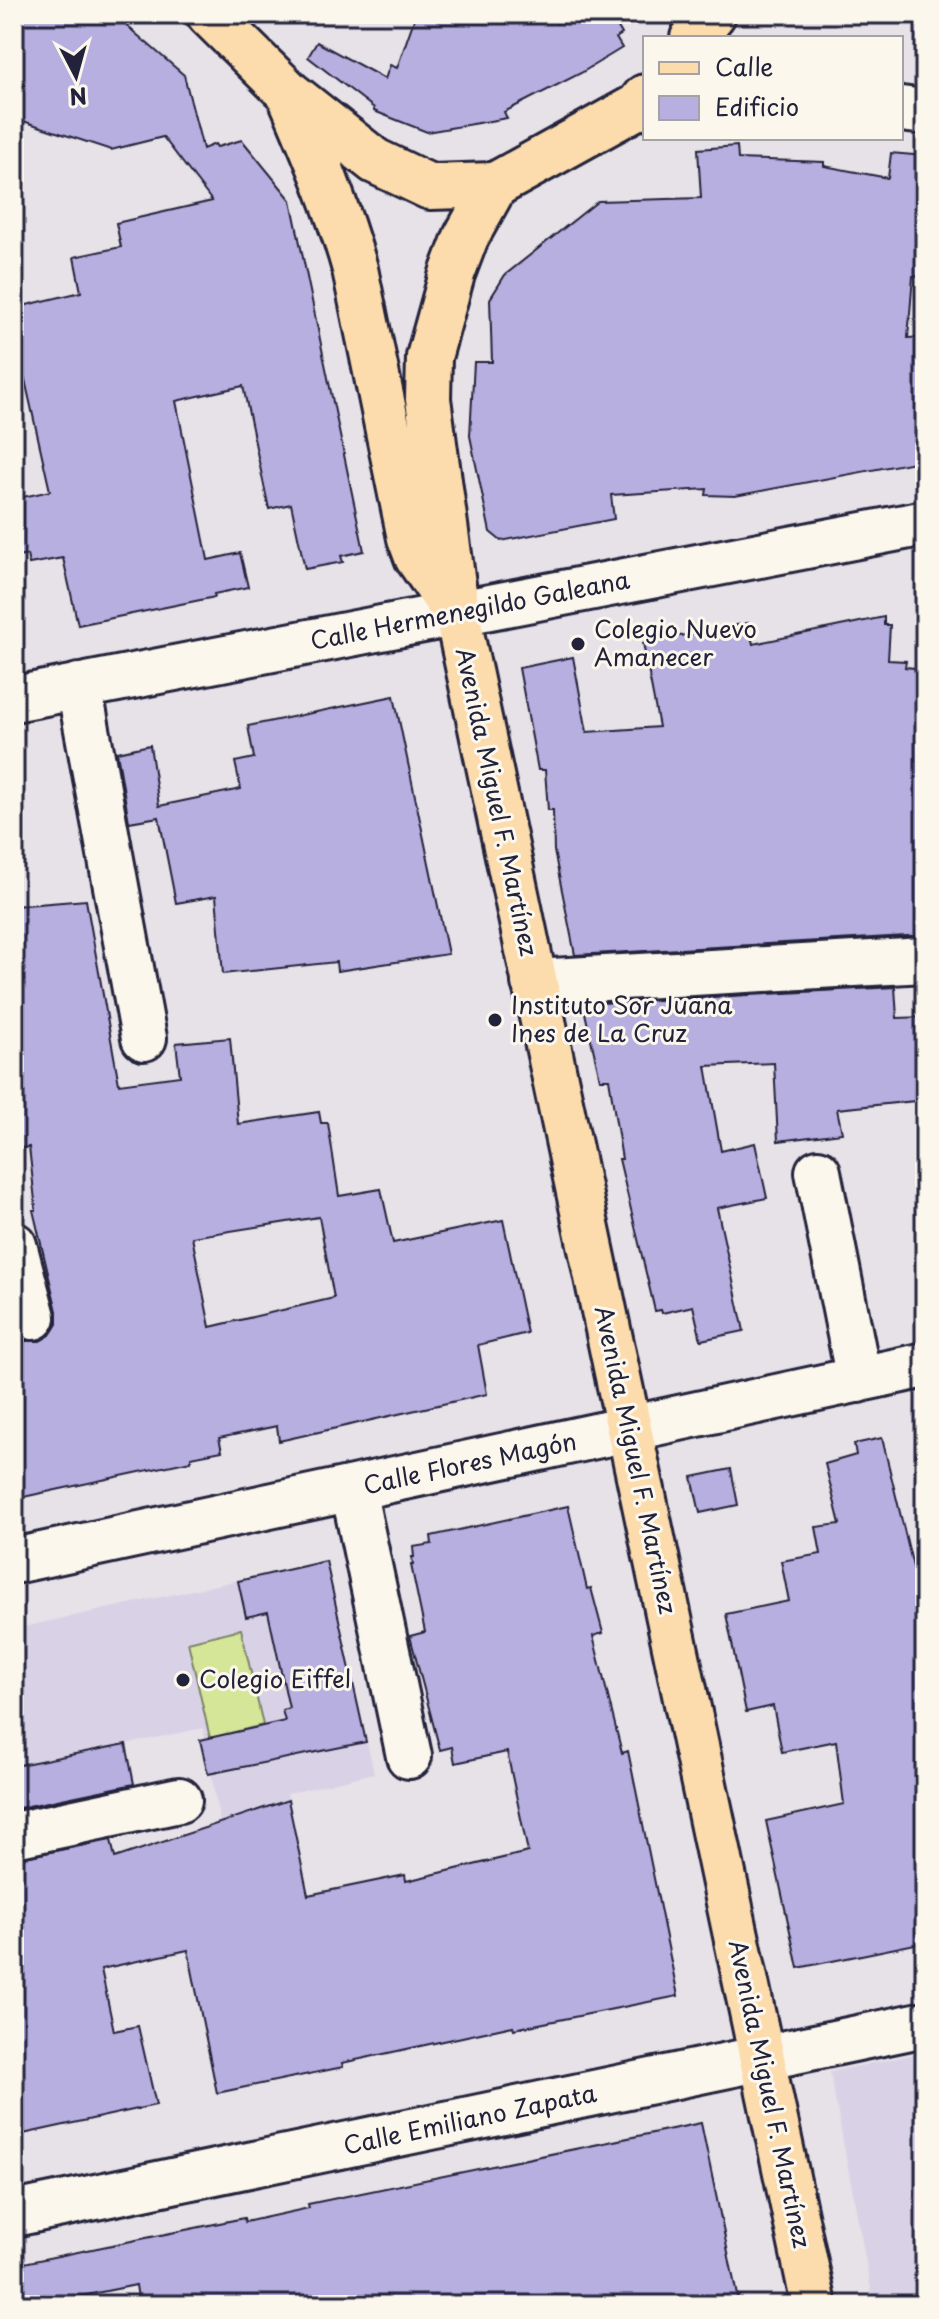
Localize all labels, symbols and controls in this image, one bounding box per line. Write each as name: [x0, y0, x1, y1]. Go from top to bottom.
north arrow: [36, 36, 116, 116]
legend: [643, 36, 903, 140]
text: Calle: [715, 48, 773, 84]
text: N: [68, 80, 89, 115]
text: Edificio: [715, 88, 799, 124]
street label: Calle Hermenegildo Galeana: [307, 560, 632, 658]
place label: Colegio Nuevo Amanecer: [594, 610, 757, 674]
marker: Colegio Nuevo Amanecer: [569, 635, 587, 653]
street label: Avenida Miguel F. Martínez: [448, 644, 548, 959]
place label: Instituto Sor Juana Ines de La Cruz: [511, 986, 732, 1050]
marker: Instituto Sor Juana Ines de La Cruz: [486, 1011, 504, 1029]
street label: Avenida Miguel F. Martínez: [587, 1302, 687, 1617]
street label: Calle Flores Magón: [360, 1422, 579, 1502]
place label: Colegio Eiffel: [199, 1660, 351, 1696]
marker: Colegio Eiffel: [174, 1671, 192, 1689]
street label: Avenida Miguel F. Martínez: [721, 1936, 821, 2251]
street label: Calle Emiliano Zapata: [340, 2074, 599, 2162]

